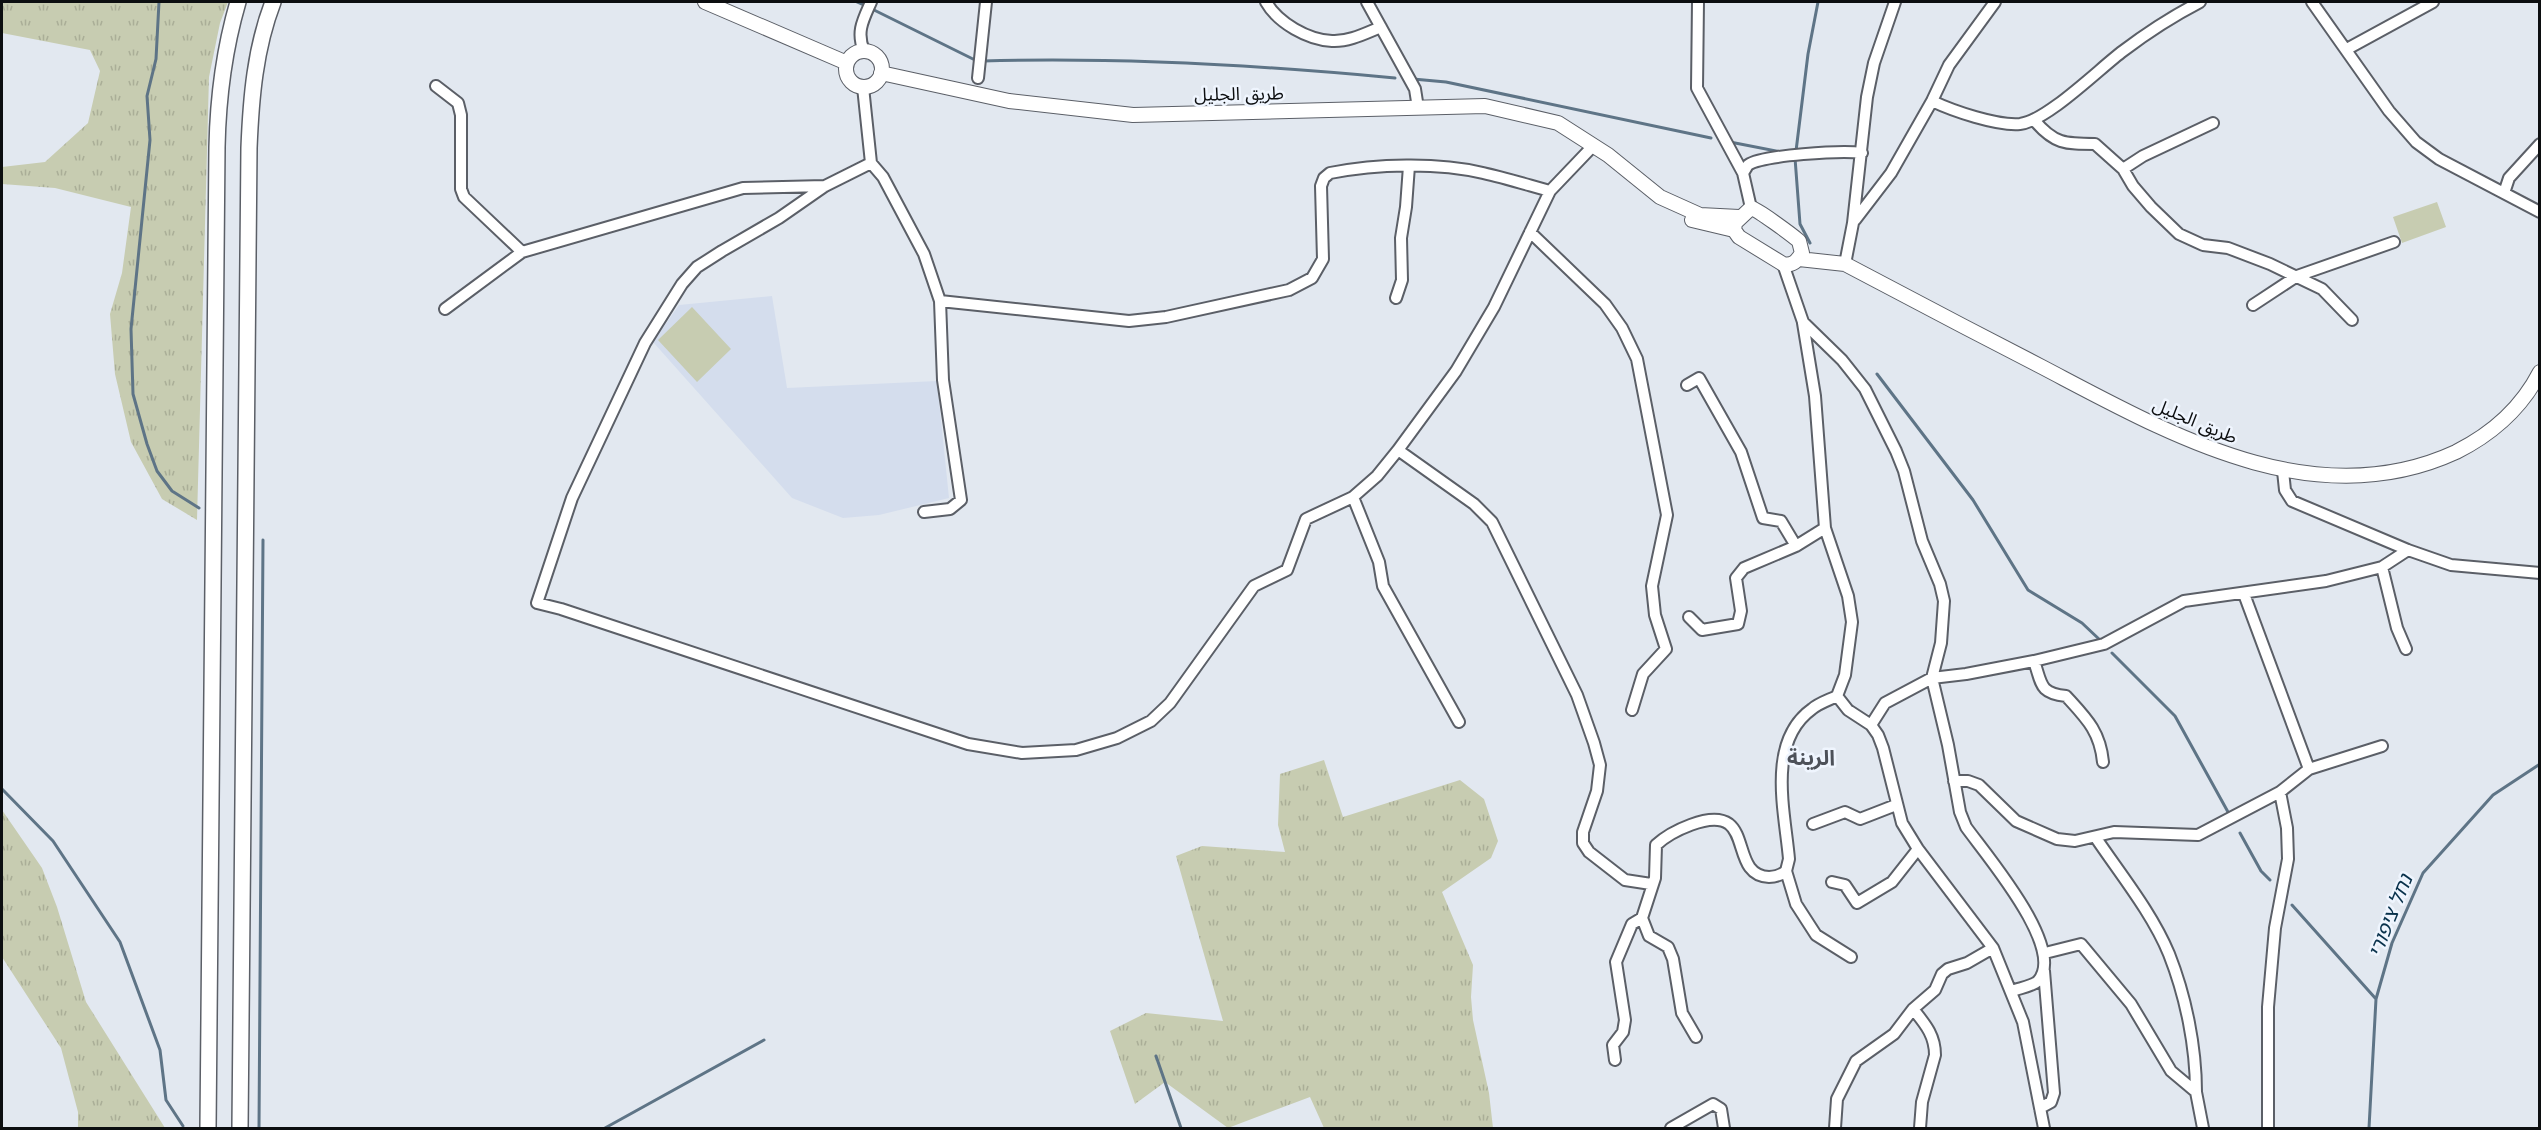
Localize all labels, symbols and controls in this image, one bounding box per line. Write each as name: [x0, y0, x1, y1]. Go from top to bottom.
street label: طريق الجليل: [1194, 82, 1284, 106]
street label: طريق الجليل: [2149, 393, 2241, 449]
district label: الرينة: [1787, 745, 1835, 771]
water label: נחל ציפורי: [2363, 870, 2418, 961]

